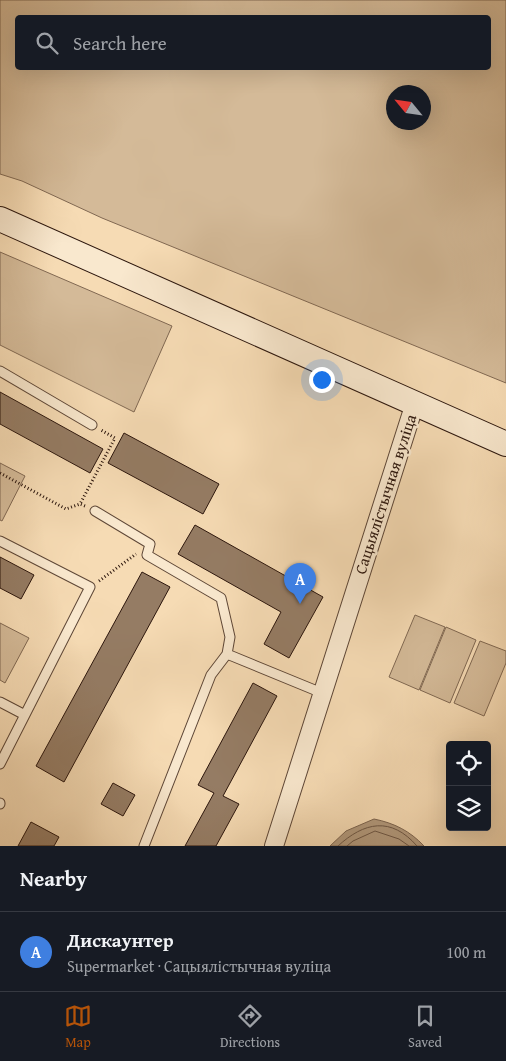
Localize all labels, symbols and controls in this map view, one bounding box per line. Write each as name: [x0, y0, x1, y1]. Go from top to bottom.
search box: [15, 15, 491, 70]
icon: search: [33, 29, 61, 57]
text: Search here: [73, 29, 167, 57]
north arrow: [386, 85, 431, 130]
your location: [309, 367, 335, 393]
street label: Сацыялістычная вуліца: [348, 410, 422, 577]
pin: A: [284, 563, 316, 604]
map controls: [446, 741, 491, 831]
button: locate: [446, 741, 491, 786]
button: layers: [446, 786, 491, 831]
text: Nearby: [20, 863, 87, 894]
text: Дискаунтер: [67, 926, 174, 954]
text: A: [31, 940, 41, 964]
text: 100 m: [446, 940, 486, 964]
text: Supermarket · Сацыялістычная вуліца: [67, 954, 331, 978]
tab: Map: [64, 1002, 92, 1052]
tab: Directions: [220, 1002, 280, 1052]
tab: Saved: [408, 1002, 442, 1052]

